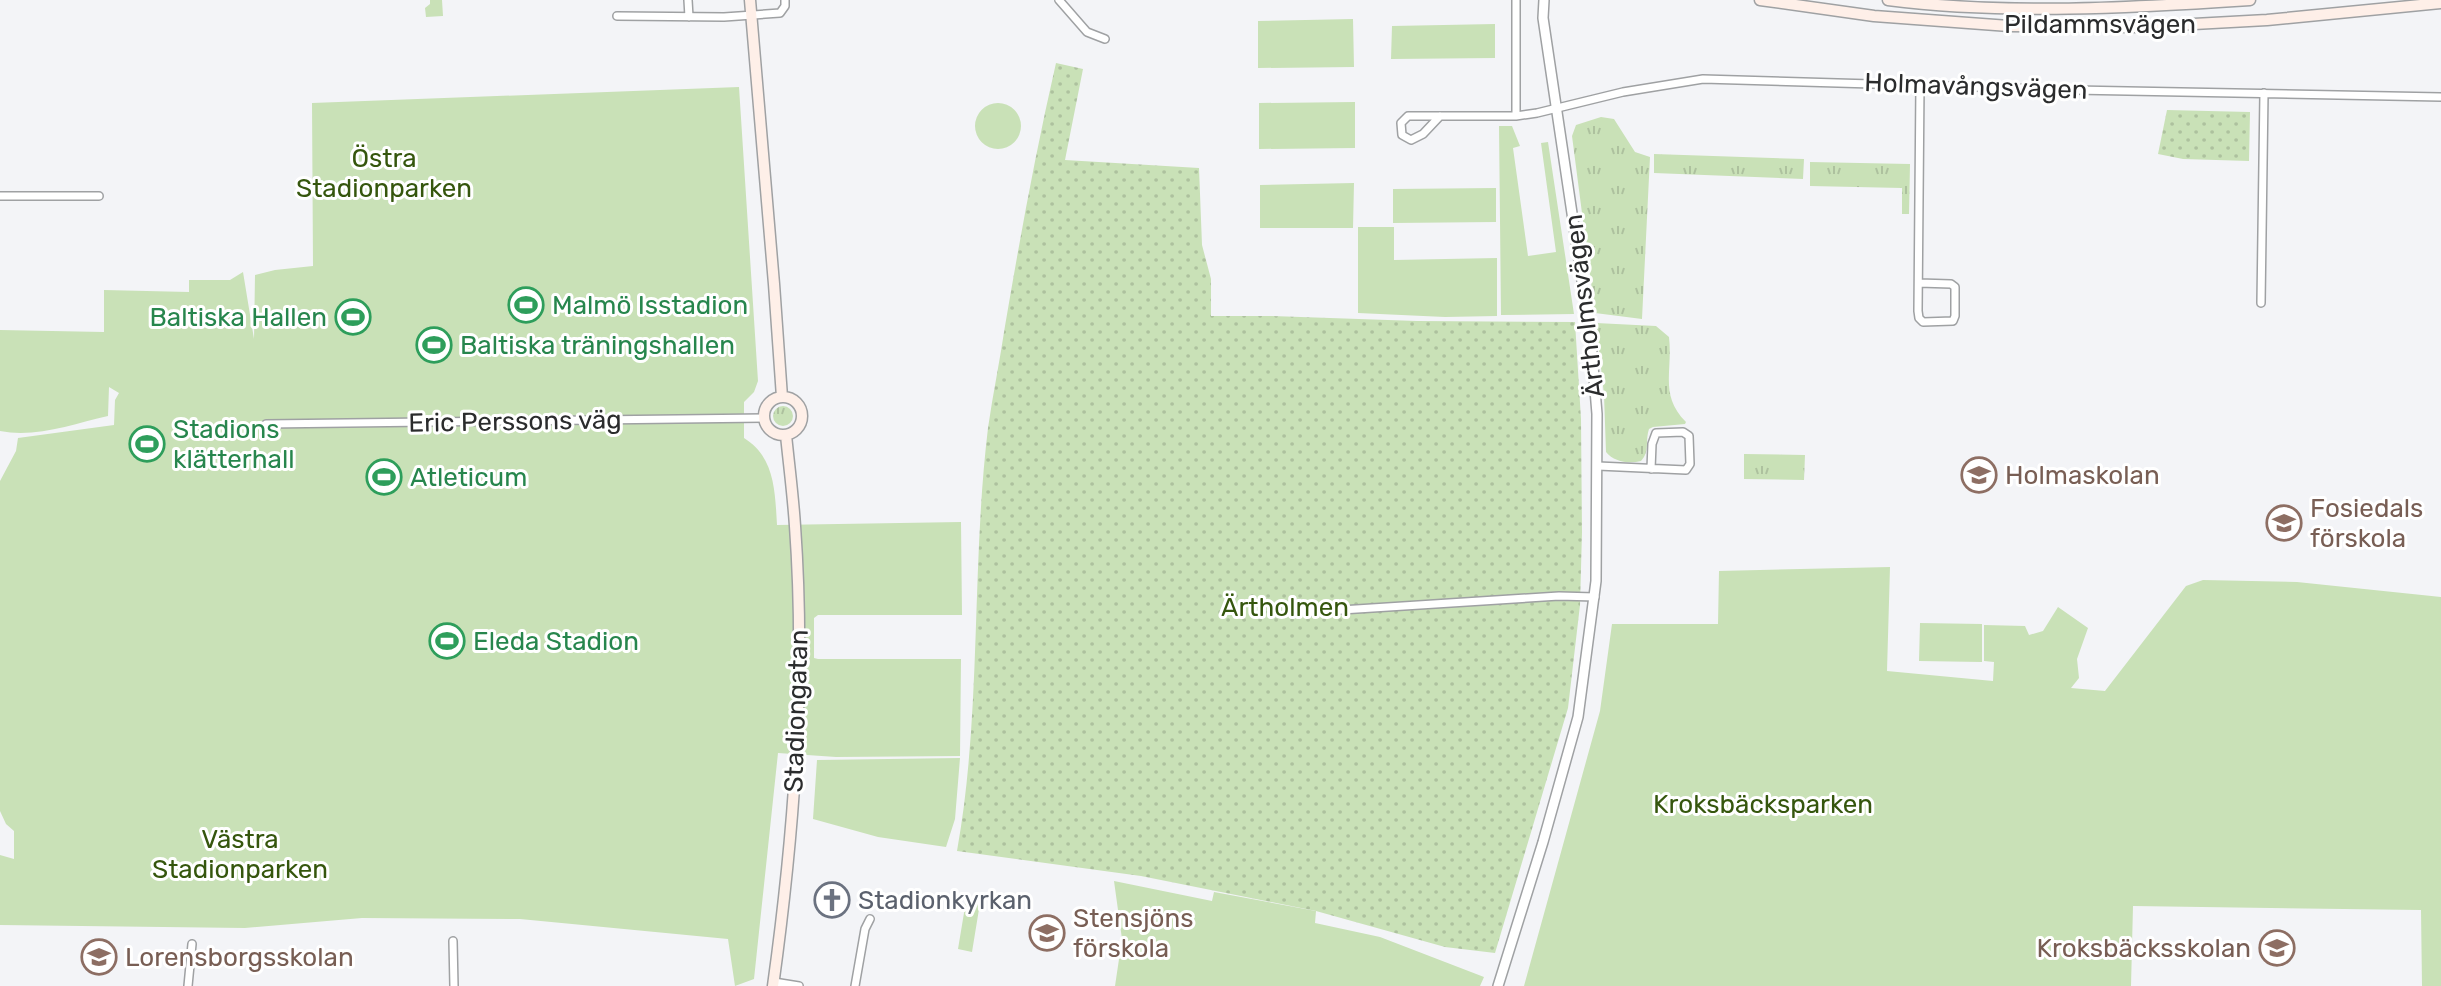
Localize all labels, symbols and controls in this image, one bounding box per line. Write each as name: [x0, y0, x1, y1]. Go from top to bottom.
street label: Pildammsvägen: [2004, 9, 2196, 40]
street label: Holmavångsvägen: [1864, 67, 2088, 106]
park label: Östra Stadionparken: [296, 143, 472, 204]
street label: Ärtholmsvägen: [1558, 212, 1611, 399]
sports icon: Malmö Isstadion: [507, 286, 545, 324]
place label: Malmö Isstadion: [552, 290, 748, 321]
sports icon: Baltiska Hallen: [334, 298, 372, 336]
place label: Baltiska Hallen: [150, 302, 327, 333]
sports icon: Baltiska träningshallen: [415, 326, 453, 364]
place label: Baltiska träningshallen: [460, 330, 735, 361]
street label: Eric Perssons väg: [408, 404, 622, 439]
place label: Stadions klätterhall: [173, 414, 295, 475]
sports icon: Stadions klätterhall: [128, 425, 166, 463]
school or university icon: Holmaskolan: [1960, 456, 1998, 494]
sports icon: Atleticum: [365, 458, 403, 496]
place label: Holmaskolan: [2005, 460, 2160, 491]
place label: Atleticum: [410, 462, 527, 493]
place label: Fosiedals förskola: [2310, 493, 2423, 554]
school or university icon: Fosiedals förskola: [2265, 504, 2303, 542]
park label: Ärtholmen: [1221, 592, 1349, 623]
sports icon: Eleda Stadion: [428, 622, 466, 660]
place label: Eleda Stadion: [473, 626, 639, 657]
street label: Stadiongatan: [778, 629, 815, 793]
park label: Kroksbäcksparken: [1653, 789, 1873, 820]
park label: Västra Stadionparken: [152, 824, 328, 885]
church icon: Stadionkyrkan: [813, 881, 851, 919]
place label: Stadionkyrkan: [858, 885, 1032, 916]
place label: Stensjöns förskola: [1073, 903, 1193, 964]
school or university icon: Stensjöns förskola: [1028, 914, 1066, 952]
school or university icon: Kroksbäcksskolan: [2258, 929, 2296, 967]
place label: Kroksbäcksskolan: [2036, 933, 2251, 964]
school or university icon: Lorensborgsskolan: [80, 938, 118, 976]
place label: Lorensborgsskolan: [125, 942, 354, 973]

